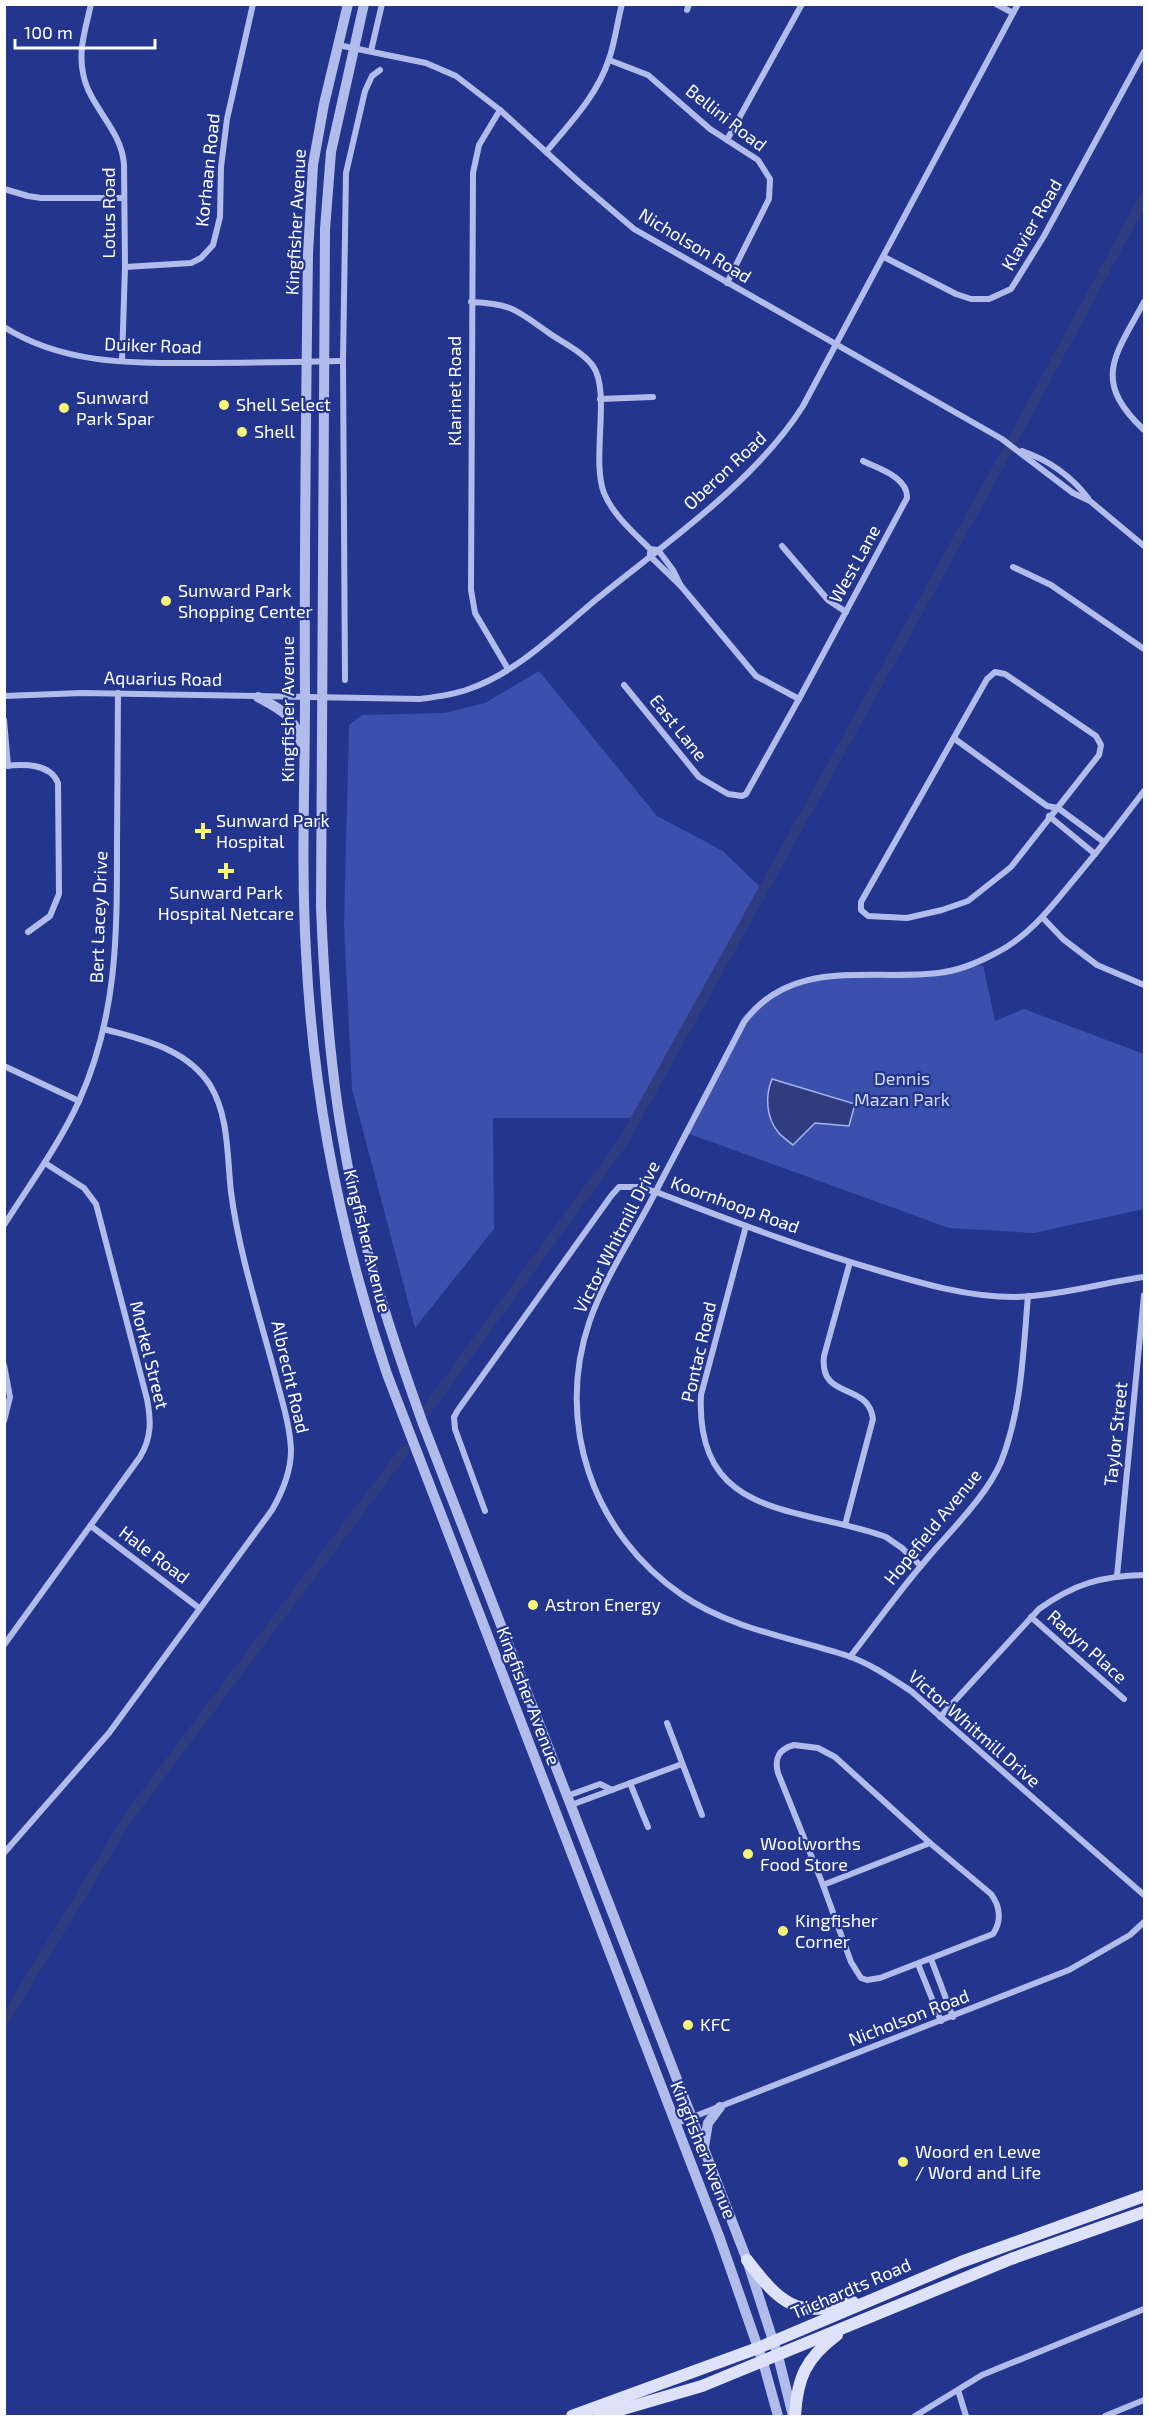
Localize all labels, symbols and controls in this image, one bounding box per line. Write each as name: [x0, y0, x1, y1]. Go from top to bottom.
scale bar: [15, 12, 154, 50]
text: 100 m: [24, 21, 73, 43]
street label: Bellini Road: [682, 79, 771, 156]
street label: Korhaan Road: [190, 112, 224, 228]
street label: Kingfisher Avenue: [280, 148, 310, 296]
street label: Lotus Road: [97, 167, 119, 259]
street label: Klavier Road: [996, 175, 1066, 274]
street label: Nicholson Road: [635, 203, 756, 287]
street label: Duiker Road: [104, 332, 202, 358]
street label: Klarinet Road: [443, 336, 465, 446]
place label: Sunward Park Spar: [76, 386, 154, 429]
place label: Shell Select: [236, 393, 331, 415]
marker: Shell Select: [217, 398, 231, 412]
marker: Sunward Park Spar: [57, 401, 71, 415]
place label: Shell: [254, 420, 296, 442]
marker: Shell: [235, 425, 249, 439]
street label: Oberon Road: [678, 426, 770, 514]
street label: West Lane: [824, 521, 885, 606]
place label: Sunward Park Shopping Center: [178, 579, 313, 622]
marker: Sunward Park Shopping Center: [159, 594, 173, 608]
street label: Kingfisher Avenue: [276, 636, 298, 782]
street label: Aquarius Road: [104, 666, 222, 690]
street label: East Lane: [645, 690, 712, 765]
place label: Sunward Park Hospital: [216, 809, 330, 852]
marker: Sunward Park Hospital: [194, 822, 212, 840]
street label: Bert Lacey Drive: [85, 851, 111, 983]
marker: Sunward Park Hospital Netcare: [217, 862, 235, 880]
place label: Sunward Park Hospital Netcare: [158, 881, 294, 924]
park label: Dennis Mazan Park: [854, 1067, 950, 1110]
street label: Victor Whitmill Drive: [568, 1157, 664, 1316]
street label: Kingfisher Avenue: [340, 1167, 396, 1315]
street label: Koornhoop Road: [668, 1171, 803, 1238]
street label: Morkel Street: [126, 1298, 174, 1411]
street label: Pontac Road: [676, 1300, 720, 1404]
street label: Albrecht Road: [267, 1318, 315, 1435]
street label: Taylor Street: [1099, 1381, 1131, 1487]
street label: Hopefield Avenue: [879, 1464, 986, 1589]
street label: Hale Road: [115, 1521, 194, 1588]
place label: Astron Energy: [545, 1593, 661, 1615]
marker: Astron Energy: [526, 1598, 540, 1612]
street label: Radyn Place: [1043, 1605, 1132, 1688]
street label: Kingfisher Avenue: [492, 1623, 565, 1768]
street label: Victor Whitmill Drive: [904, 1665, 1045, 1792]
place label: Woolworths Food Store: [760, 1832, 861, 1875]
marker: Woolworths Food Store: [741, 1847, 755, 1861]
place label: Kingfisher Corner: [795, 1909, 878, 1952]
marker: Kingfisher Corner: [776, 1924, 790, 1938]
street label: Nicholson Road: [845, 1984, 972, 2050]
place label: KFC: [700, 2013, 730, 2035]
marker: KFC: [681, 2018, 695, 2032]
street label: Kingfisher Avenue: [666, 2078, 742, 2222]
place label: Woord en Lewe / Word and Life: [915, 2140, 1041, 2183]
marker: Woord en Lewe / Word and Life: [896, 2155, 910, 2169]
street label: Trichardts Road: [787, 2253, 914, 2323]

